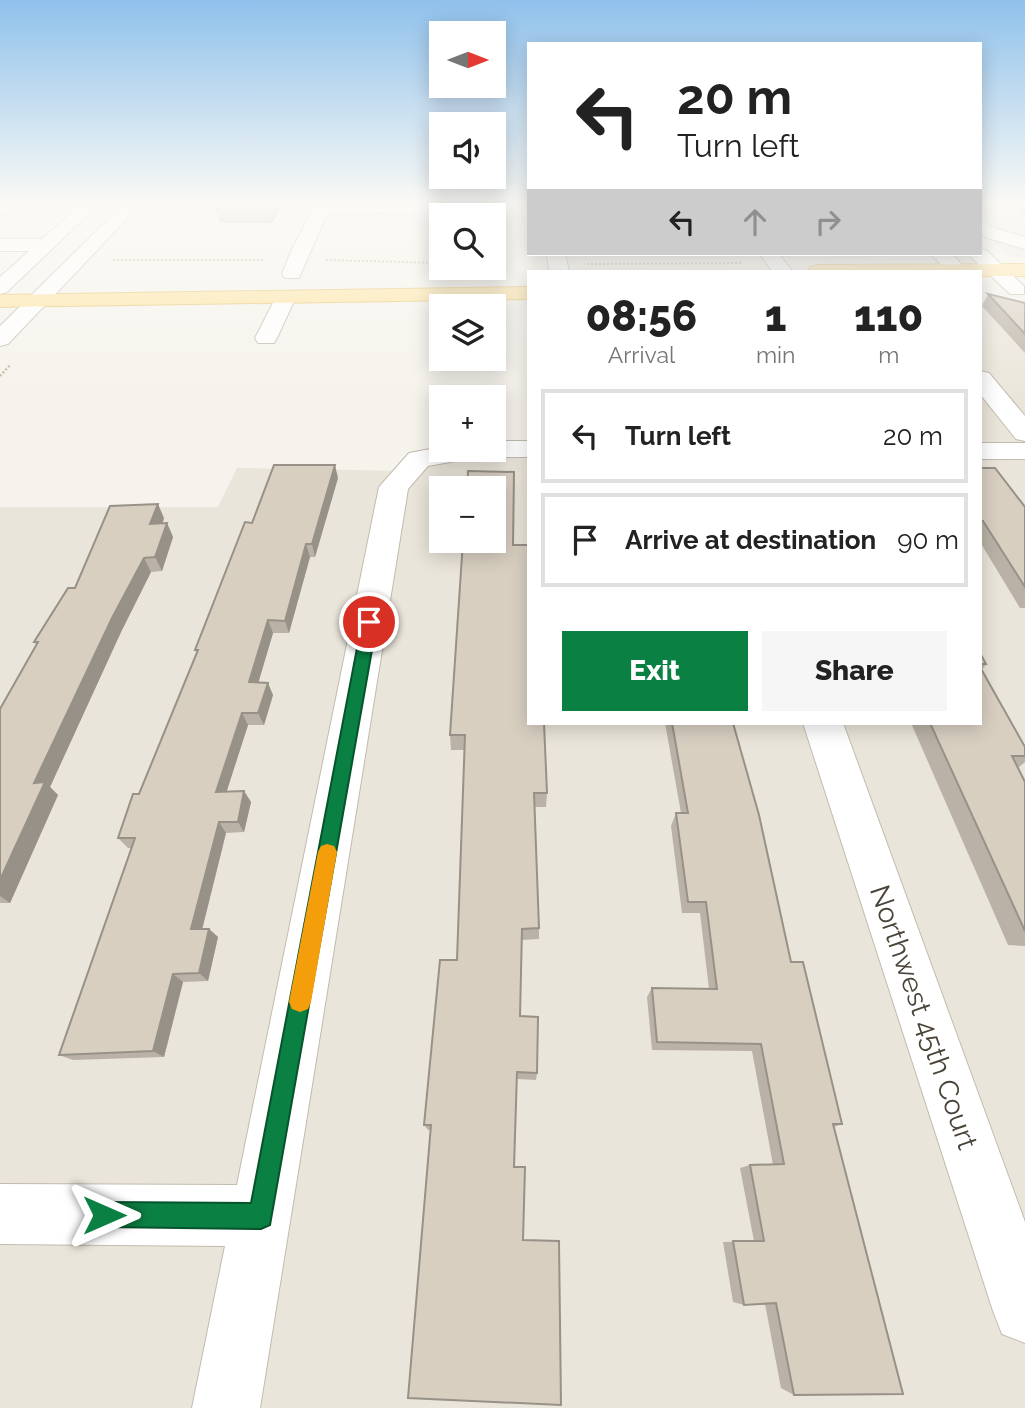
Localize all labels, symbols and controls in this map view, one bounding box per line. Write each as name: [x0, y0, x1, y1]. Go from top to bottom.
north arrow: [429, 21, 506, 98]
map controls: [429, 21, 506, 553]
text: 20 m: [677, 68, 792, 125]
icon: left: [562, 70, 653, 161]
button: sound: [429, 112, 506, 189]
text: Turn left: [677, 127, 799, 164]
button: search: [429, 203, 506, 280]
icon: left: [663, 203, 701, 241]
icon: ahead: [736, 203, 774, 241]
icon: right: [809, 203, 847, 241]
text: 08:56: [586, 292, 697, 341]
text: 1: [765, 292, 787, 341]
text: 110: [854, 292, 923, 341]
button: layers: [429, 294, 506, 371]
text: Arrival: [608, 341, 675, 368]
text: min: [756, 341, 795, 368]
text: m: [878, 341, 899, 368]
button: +: [429, 385, 506, 462]
icon: left: [566, 417, 604, 455]
text: Turn left: [625, 421, 731, 451]
text: 20 m: [883, 421, 943, 451]
button: −: [429, 476, 506, 553]
icon: arrive: [566, 521, 604, 559]
text: Arrive at destination: [625, 525, 876, 555]
text: 90 m: [897, 525, 959, 555]
pin: [339, 592, 399, 652]
icon: arrive: [350, 603, 388, 641]
button: Exit: [562, 631, 748, 711]
button: Share: [762, 631, 947, 711]
street label: Northwest 45th Court: [863, 881, 984, 1154]
position arrow: [67, 1178, 141, 1252]

